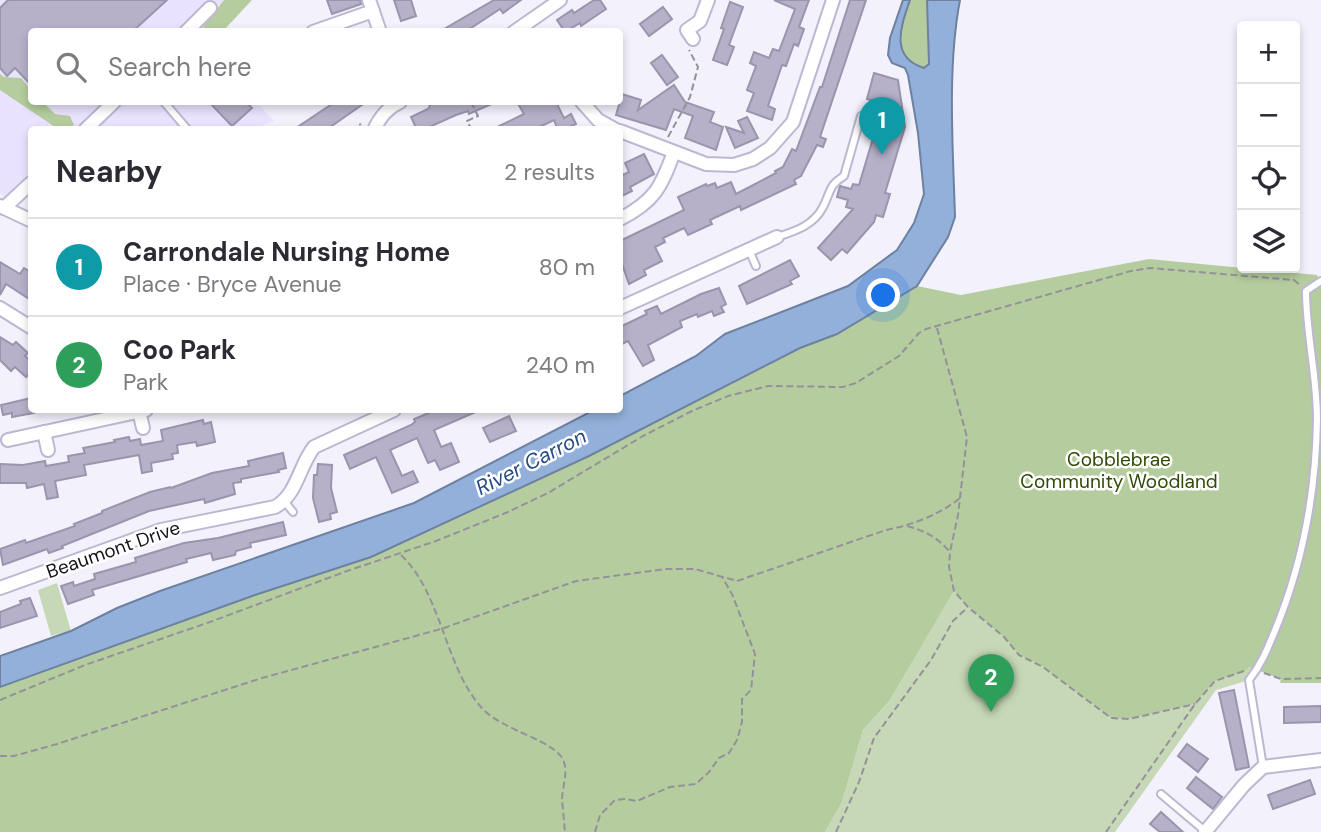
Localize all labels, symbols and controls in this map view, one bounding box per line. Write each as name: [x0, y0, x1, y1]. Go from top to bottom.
map controls: [1237, 21, 1300, 273]
button: +: [1237, 21, 1300, 84]
search box: [28, 28, 623, 105]
icon: search: [52, 48, 90, 86]
text: Search here: [108, 50, 251, 84]
button: −: [1237, 84, 1300, 147]
pin: 1: [859, 97, 905, 155]
button: locate: [1237, 147, 1300, 210]
text: Nearby: [56, 152, 162, 191]
text: 2 results: [504, 157, 595, 187]
button: layers: [1237, 210, 1300, 273]
text: Carrondale Nursing Home: [123, 235, 450, 269]
text: 1: [75, 252, 83, 282]
text: 80 m: [539, 252, 595, 282]
text: Place · Bryce Avenue: [123, 269, 342, 299]
your location: [866, 278, 900, 312]
text: Coo Park: [123, 333, 236, 367]
text: 2: [72, 350, 86, 380]
text: 240 m: [526, 350, 595, 380]
text: Park: [123, 367, 168, 397]
water label: River Carron: [471, 422, 591, 502]
park label: Cobblebrae Community Woodland: [1020, 447, 1218, 494]
street label: Beaumont Drive: [43, 515, 183, 584]
pin: 2: [968, 654, 1014, 712]

